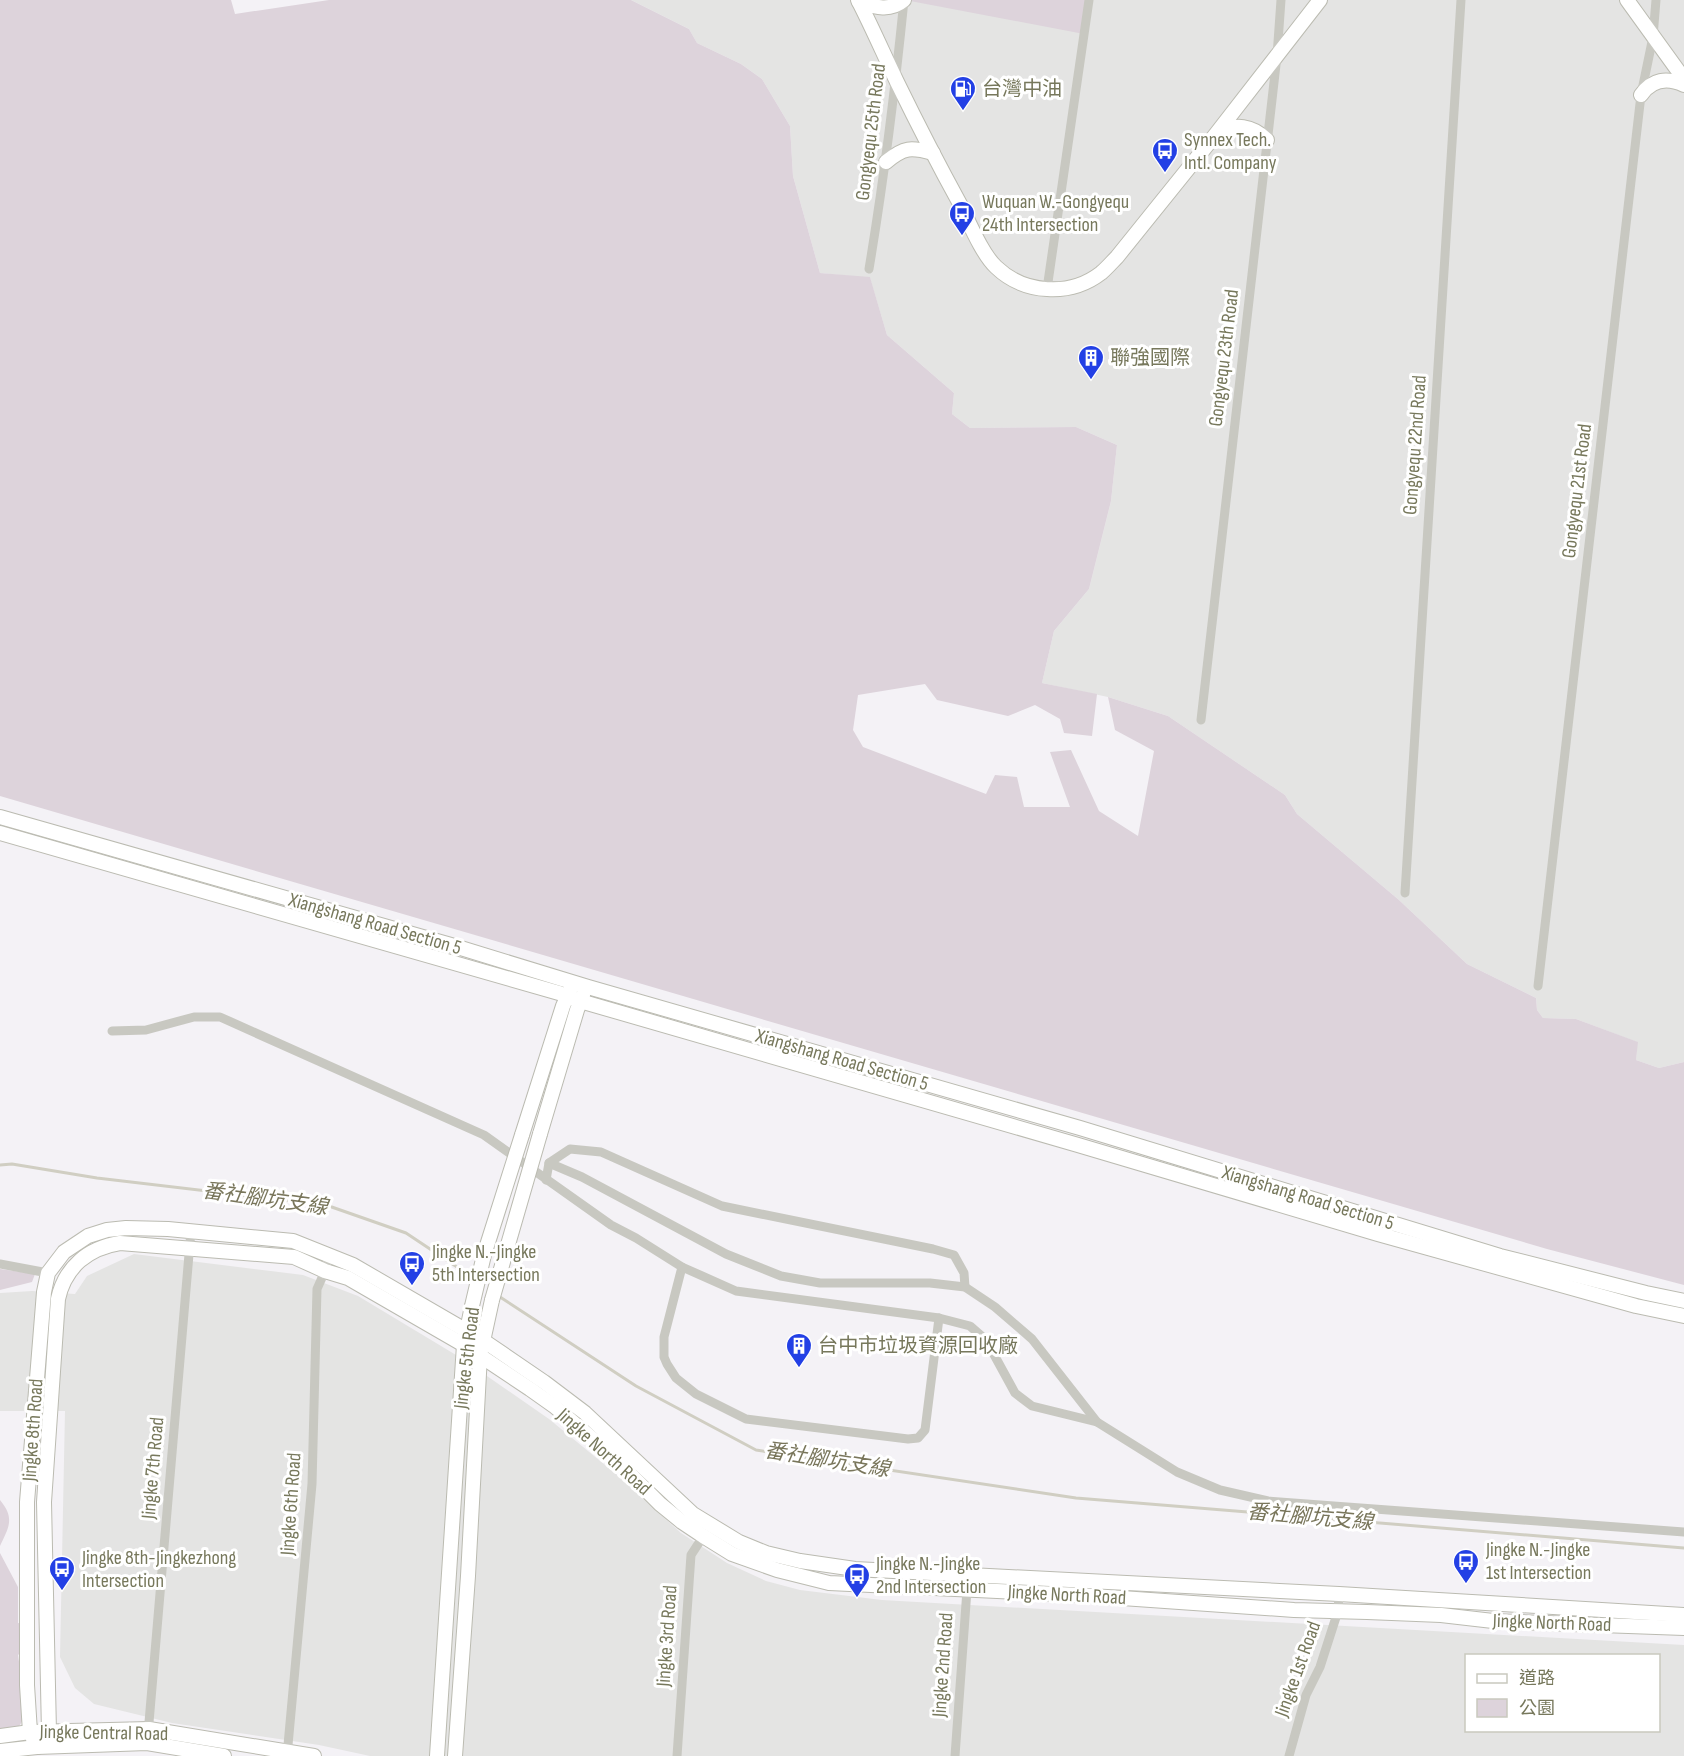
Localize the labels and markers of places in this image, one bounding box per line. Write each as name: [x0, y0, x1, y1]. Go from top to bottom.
fuel station icon: 台灣中油: [948, 74, 978, 112]
place label: 台灣中油: [982, 77, 1062, 101]
place label: Synnex Tech. Intl. Company: [1184, 128, 1277, 175]
bus stop icon: Synnex Tech. Intl. Company: [1150, 136, 1180, 174]
place label: Wuquan W.-Gongyequ 24th Intersection: [982, 190, 1129, 237]
bus stop icon: Wuquan W.-Gongyequ 24th Intersection: [947, 199, 977, 237]
building icon: 聯強國際: [1076, 343, 1106, 381]
place label: 聯強國際: [1110, 346, 1190, 370]
place label: Jingke N.-Jingke 5th Intersection: [431, 1240, 540, 1287]
bus stop icon: Jingke N.-Jingke 5th Intersection: [397, 1249, 427, 1287]
building icon: 台中市垃圾資源回收廠: [784, 1331, 814, 1369]
place label: 台中市垃圾資源回收廠: [818, 1334, 1018, 1358]
place label: Jingke N.-Jingke 1st Intersection: [1485, 1538, 1591, 1585]
place label: Jingke 8th-Jingkezhong Intersection: [81, 1546, 236, 1593]
bus stop icon: Jingke N.-Jingke 1st Intersection: [1451, 1547, 1481, 1585]
place label: Jingke N.-Jingke 2nd Intersection: [875, 1552, 986, 1599]
bus stop icon: Jingke 8th-Jingkezhong Intersection: [47, 1554, 77, 1592]
bus stop icon: Jingke N.-Jingke 2nd Intersection: [842, 1561, 872, 1599]

